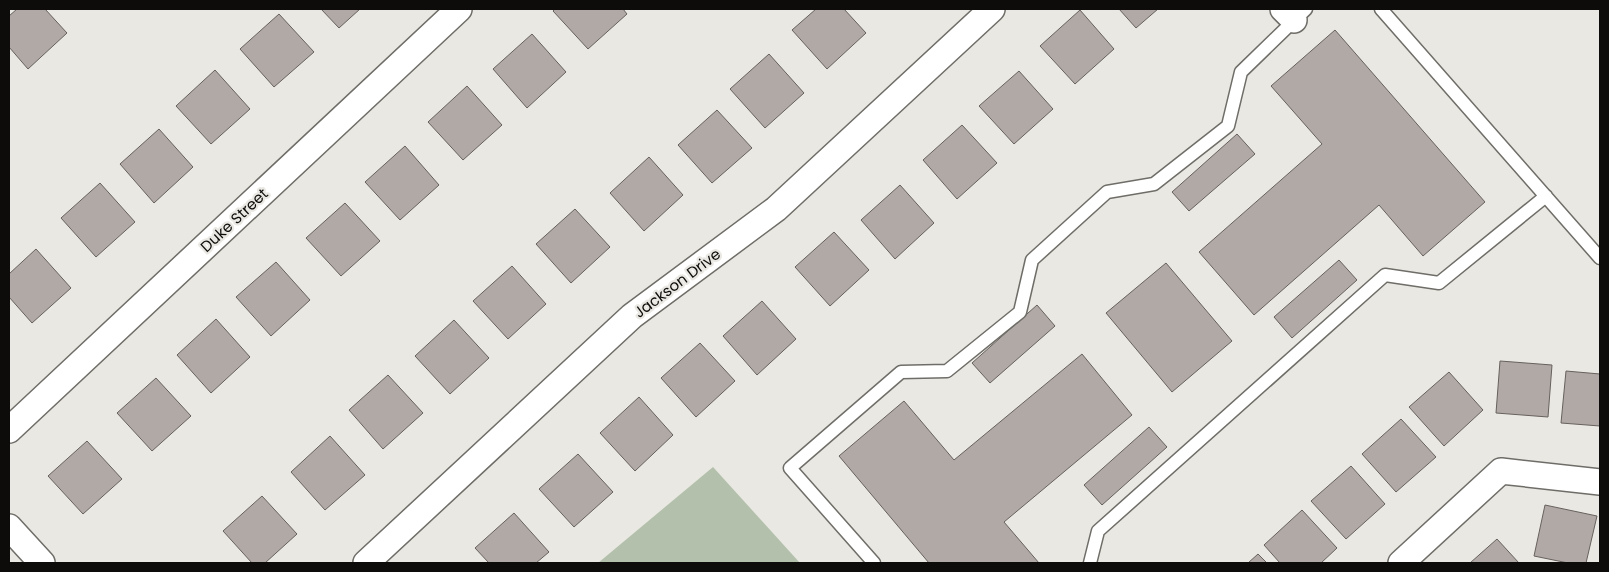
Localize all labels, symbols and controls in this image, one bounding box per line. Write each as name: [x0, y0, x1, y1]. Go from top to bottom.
street label: Duke Street: [196, 183, 272, 257]
street label: Jackson Drive: [629, 243, 725, 323]

